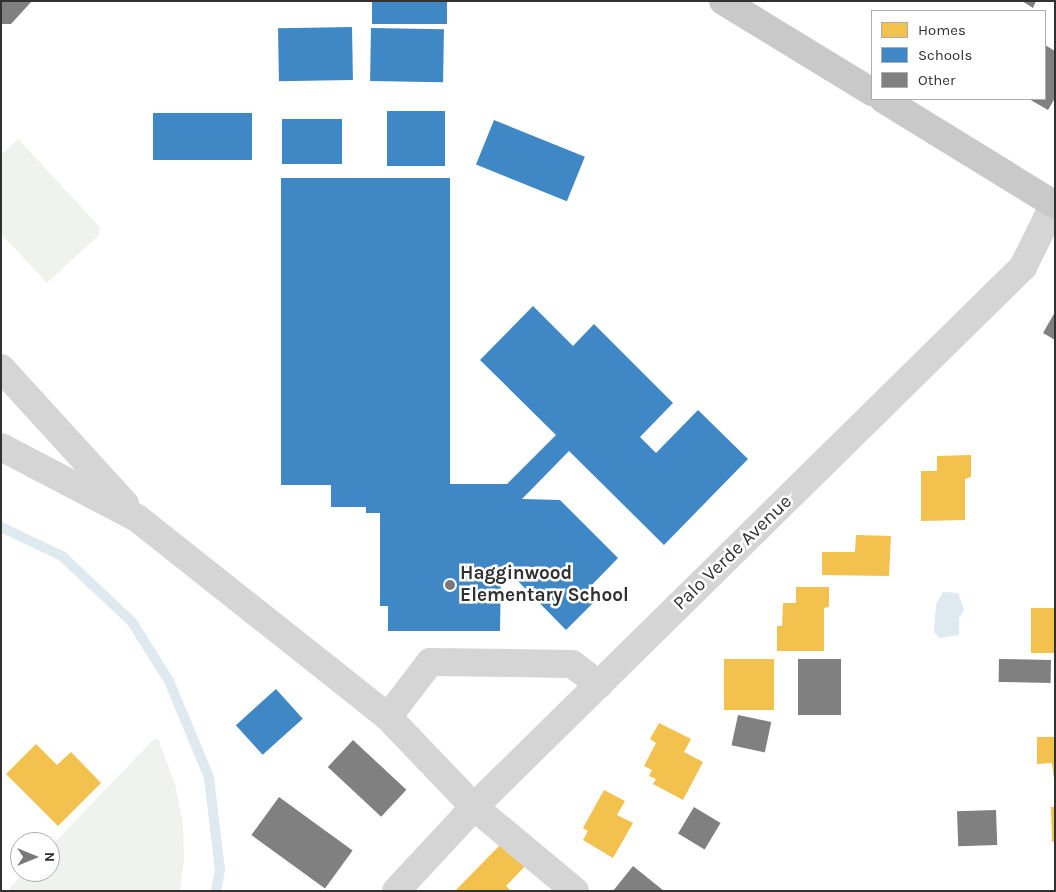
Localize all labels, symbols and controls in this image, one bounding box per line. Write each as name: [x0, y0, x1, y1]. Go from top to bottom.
legend: [871, 10, 1046, 100]
text: Homes: [918, 21, 966, 39]
text: Schools: [918, 46, 972, 64]
text: Other: [918, 71, 956, 89]
street label: Palo Verde Avenue: [669, 491, 797, 615]
place label: Hagginwood Elementary School: [460, 563, 629, 607]
marker: Hagginwood Elementary School: [444, 579, 456, 591]
north arrow: [10, 832, 60, 882]
text: N: [41, 852, 58, 862]

